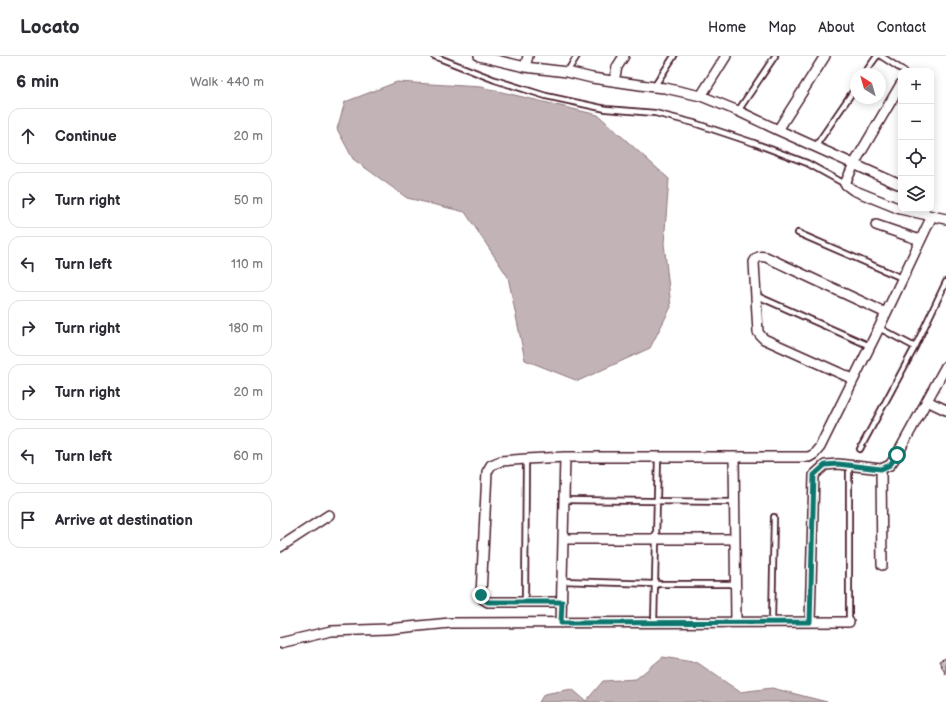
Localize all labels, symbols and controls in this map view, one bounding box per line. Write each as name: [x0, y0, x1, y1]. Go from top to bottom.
text: Locato: [20, 16, 80, 39]
text: Home: [708, 19, 746, 36]
text: Map: [768, 19, 796, 36]
text: About: [818, 19, 855, 36]
text: Contact: [877, 19, 926, 36]
north arrow: [850, 68, 886, 104]
map controls: [898, 68, 934, 212]
button: +: [898, 68, 934, 104]
text: 6 min: [16, 72, 59, 92]
text: Walk · 440 m: [190, 74, 264, 90]
button: −: [898, 104, 934, 140]
icon: ahead: [17, 125, 39, 147]
text: Continue: [55, 127, 117, 146]
text: 20 m: [233, 128, 263, 144]
button: locate: [898, 140, 934, 176]
button: layers: [898, 176, 934, 212]
icon: right: [17, 189, 39, 211]
text: Turn right: [55, 191, 120, 210]
text: 50 m: [234, 192, 263, 208]
icon: left: [17, 253, 39, 275]
text: Turn left: [55, 255, 112, 274]
text: 110 m: [231, 256, 263, 272]
icon: right: [17, 317, 39, 339]
text: Turn right: [55, 319, 120, 338]
text: 180 m: [228, 320, 263, 336]
icon: right: [17, 381, 39, 403]
text: Turn right: [55, 383, 120, 402]
text: 20 m: [233, 384, 263, 400]
icon: left: [17, 445, 39, 467]
route start: [888, 446, 906, 464]
text: Turn left: [55, 447, 112, 466]
text: 60 m: [233, 448, 263, 464]
icon: arrive: [17, 509, 39, 531]
text: Arrive at destination: [55, 511, 193, 530]
route end: [472, 586, 490, 604]

